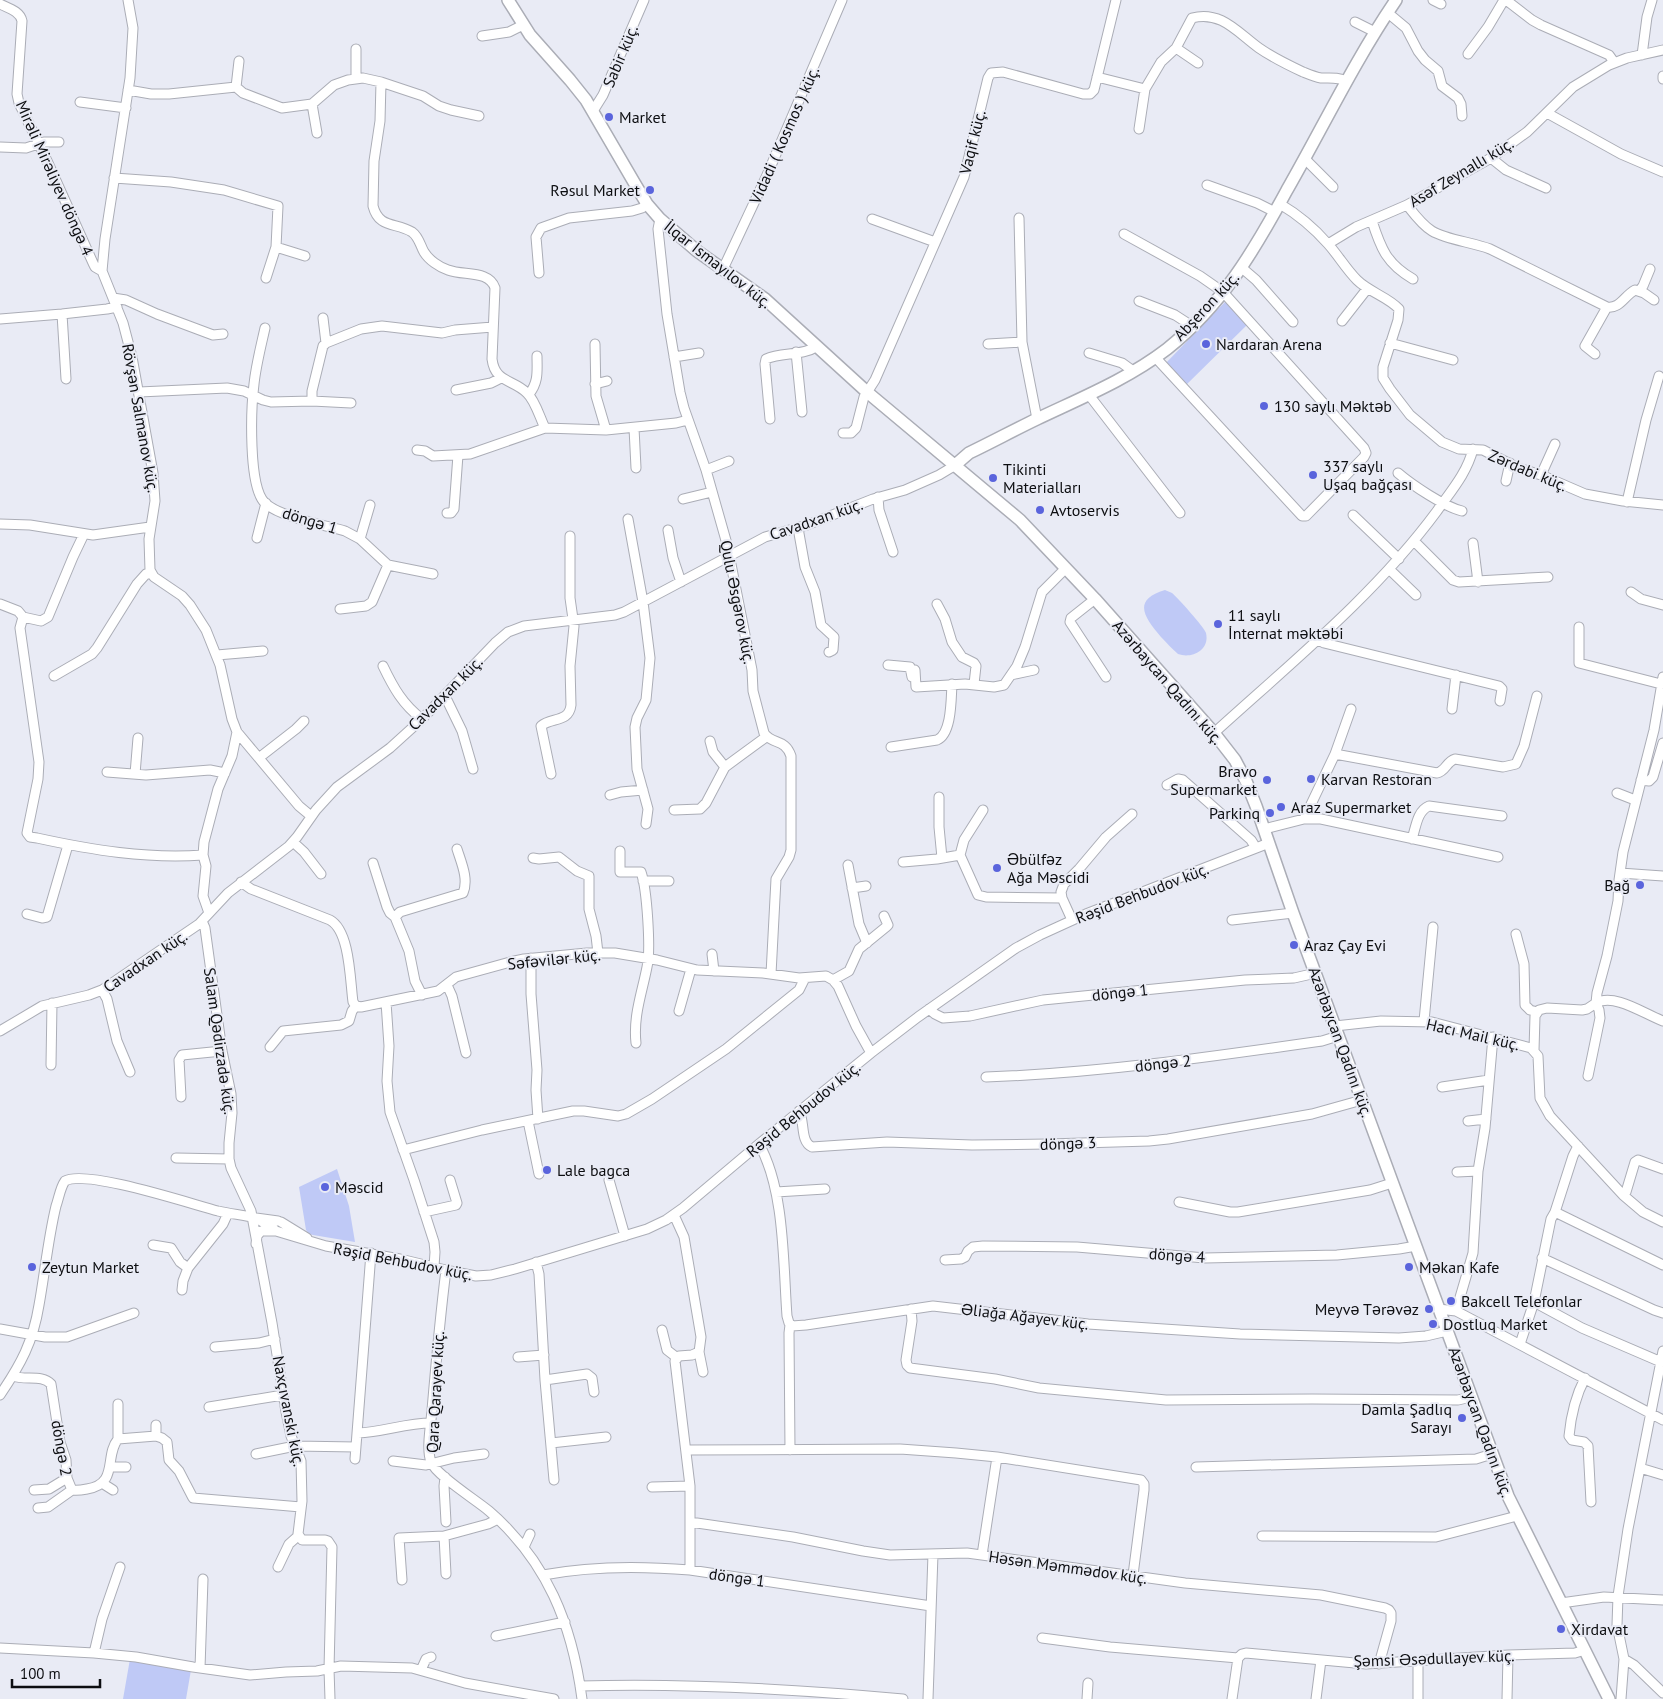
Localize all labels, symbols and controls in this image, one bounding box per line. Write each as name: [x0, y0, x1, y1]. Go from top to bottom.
street label: Sabir küç.: [598, 22, 642, 90]
street label: Vidadi ( Kosmos ) küç.: [744, 63, 823, 208]
street label: Mirəli Mirəliyev döngə 4: [12, 97, 98, 259]
place label: Market: [619, 107, 667, 127]
street label: Vaqif küç.: [954, 108, 990, 177]
marker: Market: [603, 111, 615, 123]
street label: Asəf Zeynallı küç.: [1405, 133, 1517, 211]
place label: Rəsul Market: [550, 180, 641, 200]
marker: Rəsul Market: [644, 184, 656, 196]
street label: İlqar İsmayılov küç.: [660, 216, 776, 312]
street label: Abşeron küç.: [1169, 267, 1243, 345]
place label: Nardaran Arena: [1216, 334, 1322, 354]
marker: Nardaran Arena: [1200, 338, 1212, 350]
street label: Rövşən Salmanov küç.: [118, 342, 164, 494]
place label: 130 saylı Məktəb: [1274, 396, 1392, 416]
marker: 130 saylı Məktəb: [1258, 400, 1270, 412]
street label: Zərdabi küç.: [1486, 444, 1570, 496]
place label: 337 saylı Uşaq bağçası: [1323, 456, 1412, 494]
place label: Tikinti Materialları: [1003, 459, 1082, 497]
marker: 337 saylı Uşaq bağçası: [1307, 469, 1319, 481]
marker: Tikinti Materialları: [987, 472, 999, 484]
street label: Cavadxan küç.: [767, 494, 865, 544]
place label: Avtoservis: [1050, 500, 1120, 520]
street label: döngə 1: [280, 502, 340, 538]
marker: Avtoservis: [1034, 504, 1046, 516]
street label: Qulu Əsgərov küç.: [716, 538, 760, 666]
place label: 11 saylı İnternat məktəbi: [1228, 605, 1343, 643]
street label: Azərbaycan Qadını küç.: [1108, 616, 1228, 748]
marker: 11 saylı İnternat məktəbi: [1212, 618, 1224, 630]
street label: Cavadxan küç.: [404, 652, 486, 734]
place label: Bravo Supermarket: [1170, 761, 1258, 799]
place label: Karvan Restoran: [1321, 769, 1432, 789]
marker: Karvan Restoran: [1305, 773, 1317, 785]
marker: Bravo Supermarket: [1261, 774, 1273, 786]
place label: Araz Supermarket: [1291, 797, 1412, 817]
marker: Araz Supermarket: [1275, 801, 1287, 813]
place label: Parkinq: [1209, 803, 1260, 823]
marker: Parkinq: [1264, 807, 1276, 819]
place label: Əbülfəz Ağa Məscidi: [1007, 849, 1090, 887]
street label: Rəşid Behbudov küç.: [1073, 858, 1211, 928]
marker: Əbülfəz Ağa Məscidi: [991, 862, 1003, 874]
place label: Bağ: [1604, 875, 1630, 895]
marker: Bağ: [1634, 879, 1646, 891]
street label: Cavadxan küç.: [99, 926, 191, 996]
place label: Araz Çay Evi: [1304, 935, 1386, 955]
marker: Araz Çay Evi: [1288, 939, 1300, 951]
street label: Səfəvilər küç.: [506, 944, 602, 974]
street label: Azərbaycan Qadını küç.: [1304, 964, 1378, 1120]
street label: Salam Qədirzadə küç.: [200, 966, 240, 1116]
street label: döngə 1: [1091, 979, 1149, 1005]
street label: Hacı Mail küç.: [1424, 1014, 1522, 1054]
street label: döngə 2: [1134, 1050, 1192, 1076]
street label: Rəşid Behbudov küç.: [742, 1057, 864, 1161]
street label: döngə 3: [1039, 1132, 1097, 1154]
place label: Lale bagca: [557, 1160, 630, 1180]
marker: Lale bagca: [541, 1164, 553, 1176]
place label: Məscid: [335, 1177, 383, 1197]
marker: Məscid: [319, 1181, 331, 1193]
street label: Rəşid Behbudov küç.: [332, 1238, 474, 1284]
street label: döngə 4: [1148, 1243, 1206, 1267]
place label: Zeytun Market: [42, 1257, 140, 1277]
place label: Məkan Kafe: [1419, 1257, 1499, 1277]
marker: Zeytun Market: [26, 1261, 38, 1273]
marker: Məkan Kafe: [1403, 1261, 1415, 1273]
place label: Bakcell Telefonlar: [1461, 1291, 1582, 1311]
marker: Bakcell Telefonlar: [1445, 1295, 1457, 1307]
street label: Əliağa Ağayev küç.: [960, 1298, 1090, 1334]
place label: Meyvə Tərəvəz: [1315, 1299, 1419, 1319]
marker: Meyvə Tərəvəz: [1423, 1303, 1435, 1315]
place label: Dostluq Market: [1443, 1314, 1548, 1334]
marker: Dostluq Market: [1427, 1318, 1439, 1330]
street label: Qara Qarayev küç.: [422, 1330, 448, 1454]
street label: Azərbaycan Qadını küç.: [1444, 1344, 1518, 1500]
street label: Naxçıvanski küç.: [268, 1354, 310, 1468]
place label: Damla Şadlıq Sarayı: [1361, 1399, 1452, 1437]
marker: Damla Şadlıq Sarayı: [1456, 1412, 1468, 1424]
street label: döngə 2: [47, 1418, 77, 1478]
street label: Həsən Məmmədov küç.: [987, 1546, 1149, 1588]
street label: döngə 1: [708, 1563, 766, 1591]
place label: Xirdavat: [1571, 1619, 1629, 1639]
marker: Xirdavat: [1555, 1623, 1567, 1635]
street label: Şəmsi Əsədullayev küç.: [1353, 1645, 1515, 1671]
scale bar: [12, 1656, 100, 1688]
text: 100 m: [20, 1664, 61, 1683]

